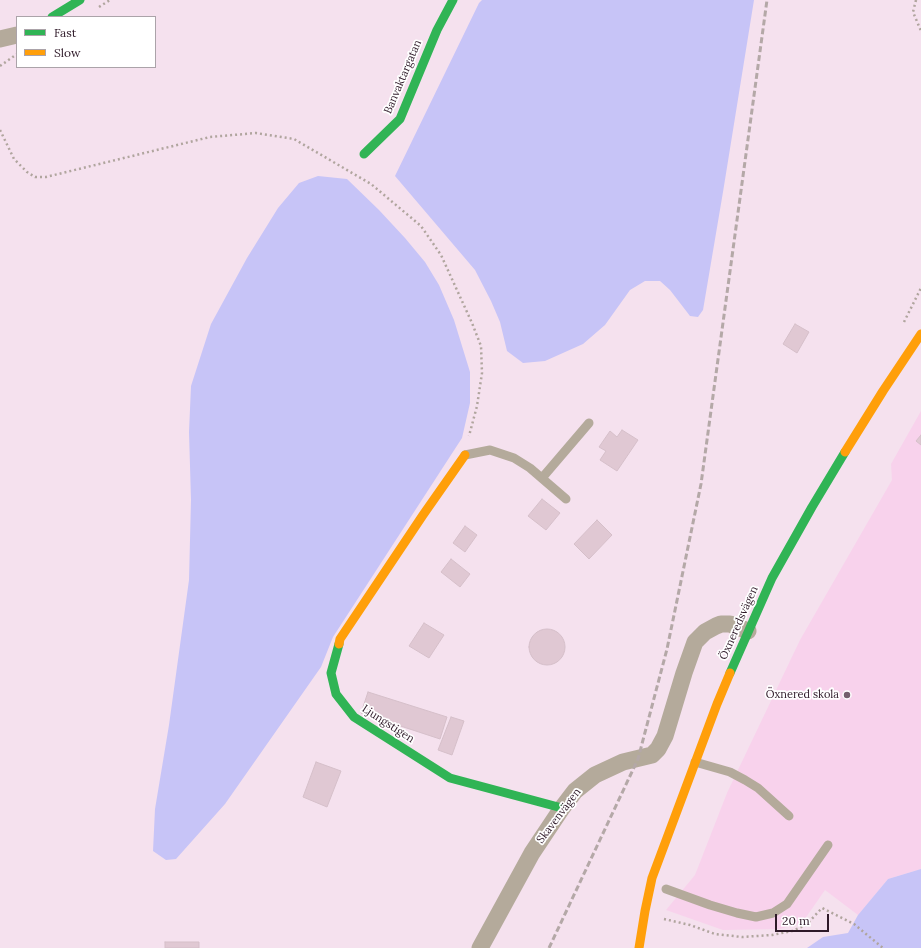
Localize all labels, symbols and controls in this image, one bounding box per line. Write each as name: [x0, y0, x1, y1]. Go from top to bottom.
legend: [16, 16, 156, 68]
text: Fast: [54, 25, 77, 40]
street label: Banvaktargatan: [381, 38, 425, 116]
text: Slow: [54, 45, 81, 60]
street label: Öxneredsvägen: [717, 584, 761, 662]
place label: Öxnered skola: [766, 688, 839, 702]
marker: Öxnered skola: [842, 690, 852, 700]
street label: Ljungstigen: [359, 702, 417, 746]
street label: Skavenvägen: [534, 786, 584, 846]
scale bar: [777, 906, 831, 932]
text: 20 m: [782, 913, 810, 928]

